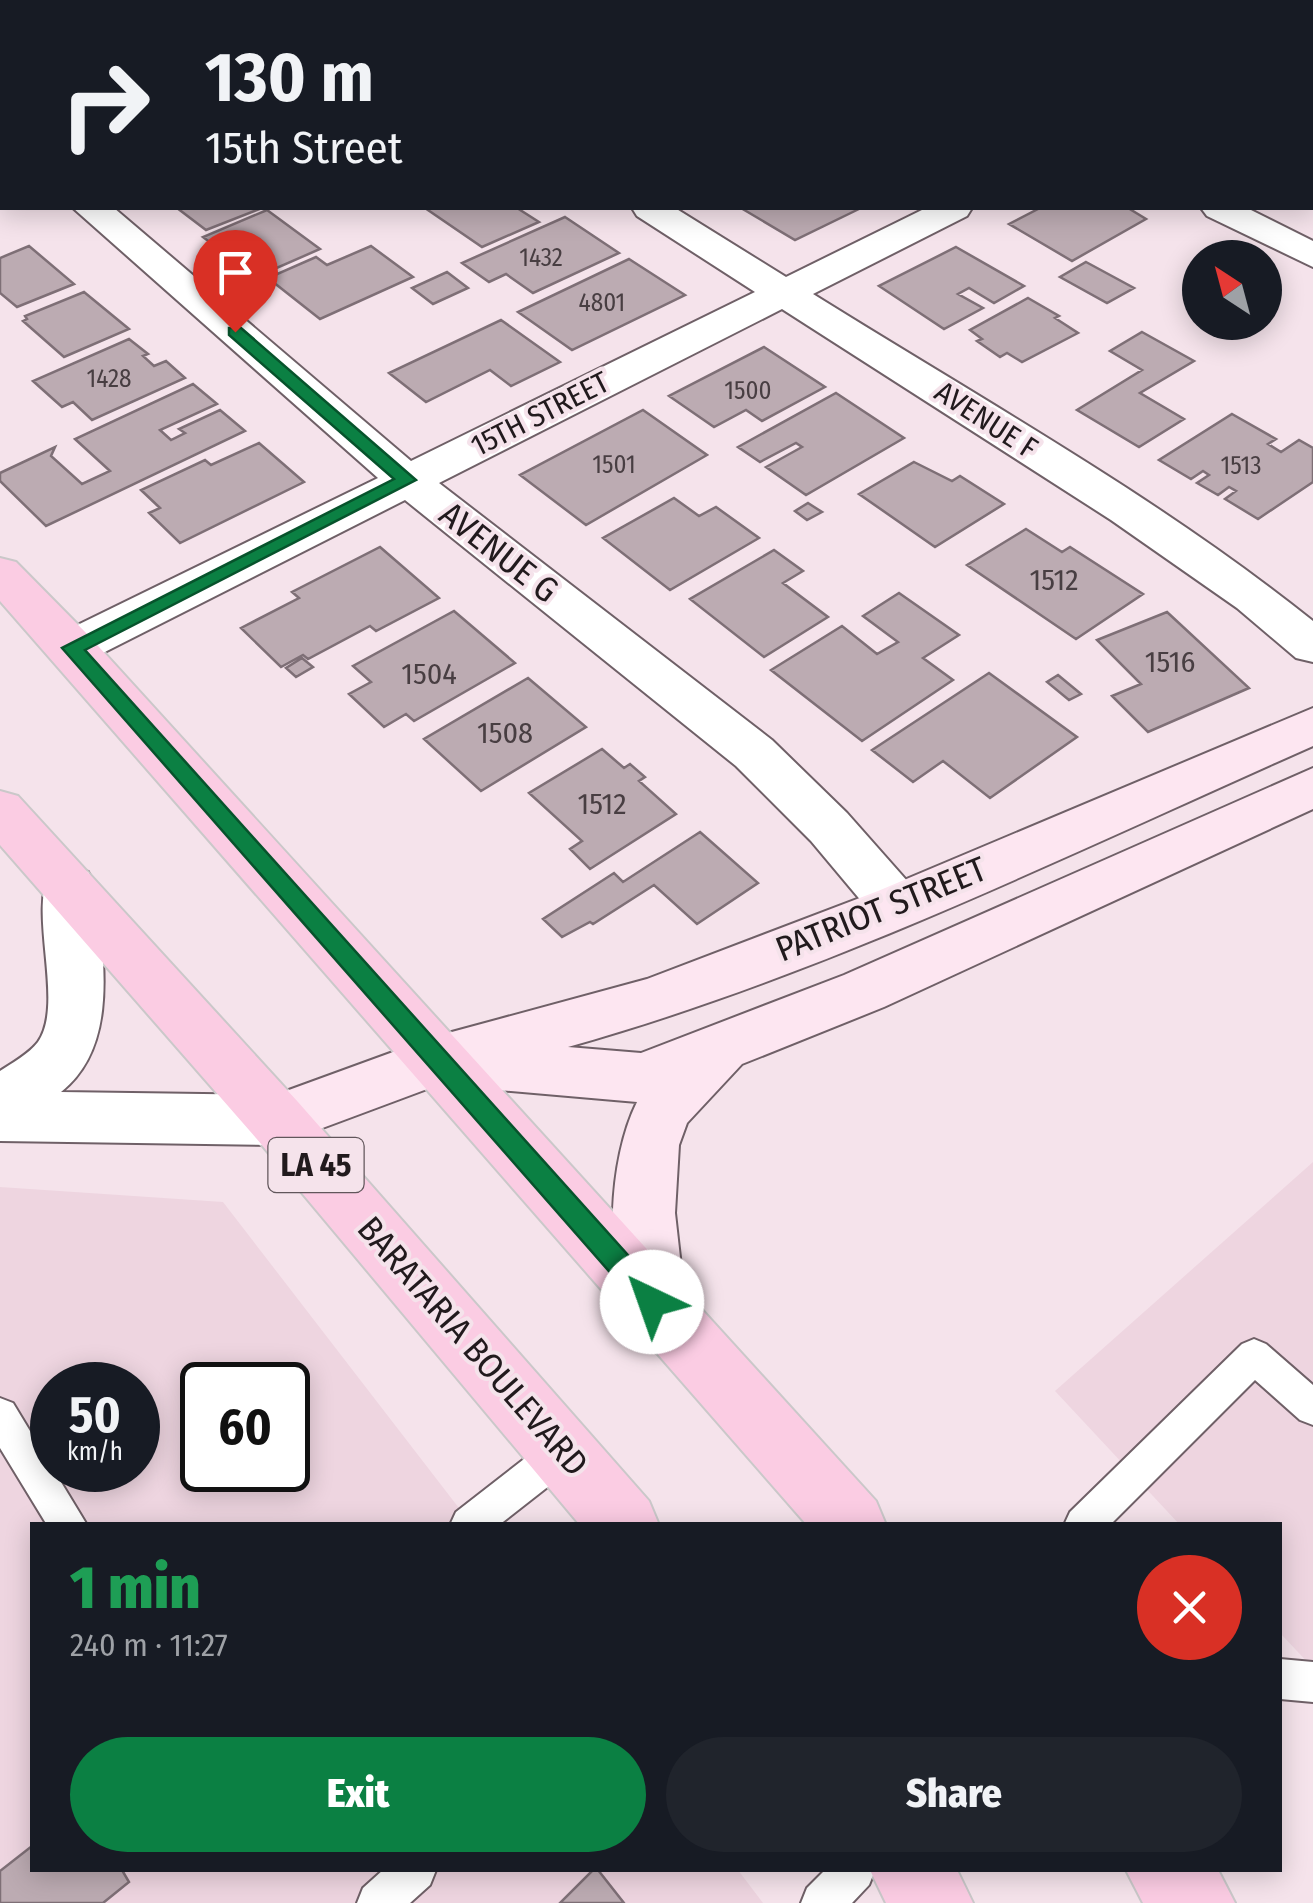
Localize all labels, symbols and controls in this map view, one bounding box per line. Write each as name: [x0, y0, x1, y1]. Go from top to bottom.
text: 130 m: [205, 36, 374, 120]
icon: right: [40, 40, 170, 170]
text: 15th Street: [205, 121, 403, 175]
pin: [193, 230, 278, 333]
north arrow: [1182, 240, 1282, 340]
map controls: [1182, 240, 1282, 340]
house number: 1432: [519, 243, 563, 273]
icon: arrive: [208, 245, 263, 300]
house number: 4801: [579, 288, 625, 318]
house number: 1428: [86, 364, 132, 394]
street label: 15TH STREET: [465, 364, 615, 464]
street label: AVENUE F: [928, 374, 1044, 466]
house number: 1500: [724, 376, 772, 406]
house number: 1501: [592, 450, 636, 480]
house number: 1513: [1220, 451, 1262, 481]
street label: AVENUE G: [431, 493, 567, 611]
house number: 1512: [1030, 562, 1078, 598]
house number: 1516: [1145, 644, 1195, 680]
house number: 1504: [401, 656, 457, 692]
house number: 1508: [477, 715, 533, 751]
house number: 1512: [578, 786, 626, 822]
street label: PATRIOT STREET: [770, 847, 993, 970]
road number: LA 45: [268, 1138, 364, 1192]
street label: BARATARIA BOULEVARD: [349, 1208, 597, 1484]
position arrow: [600, 1250, 704, 1354]
speed limit sign: 60: [180, 1362, 310, 1492]
text: 50: [69, 1385, 121, 1445]
text: km/h: [67, 1437, 123, 1467]
text: 1 min: [70, 1552, 201, 1624]
button: close: [1137, 1555, 1242, 1660]
text: 240 m · 11:27: [70, 1626, 228, 1664]
button: Exit: [70, 1737, 646, 1852]
button: Share: [666, 1737, 1242, 1852]

